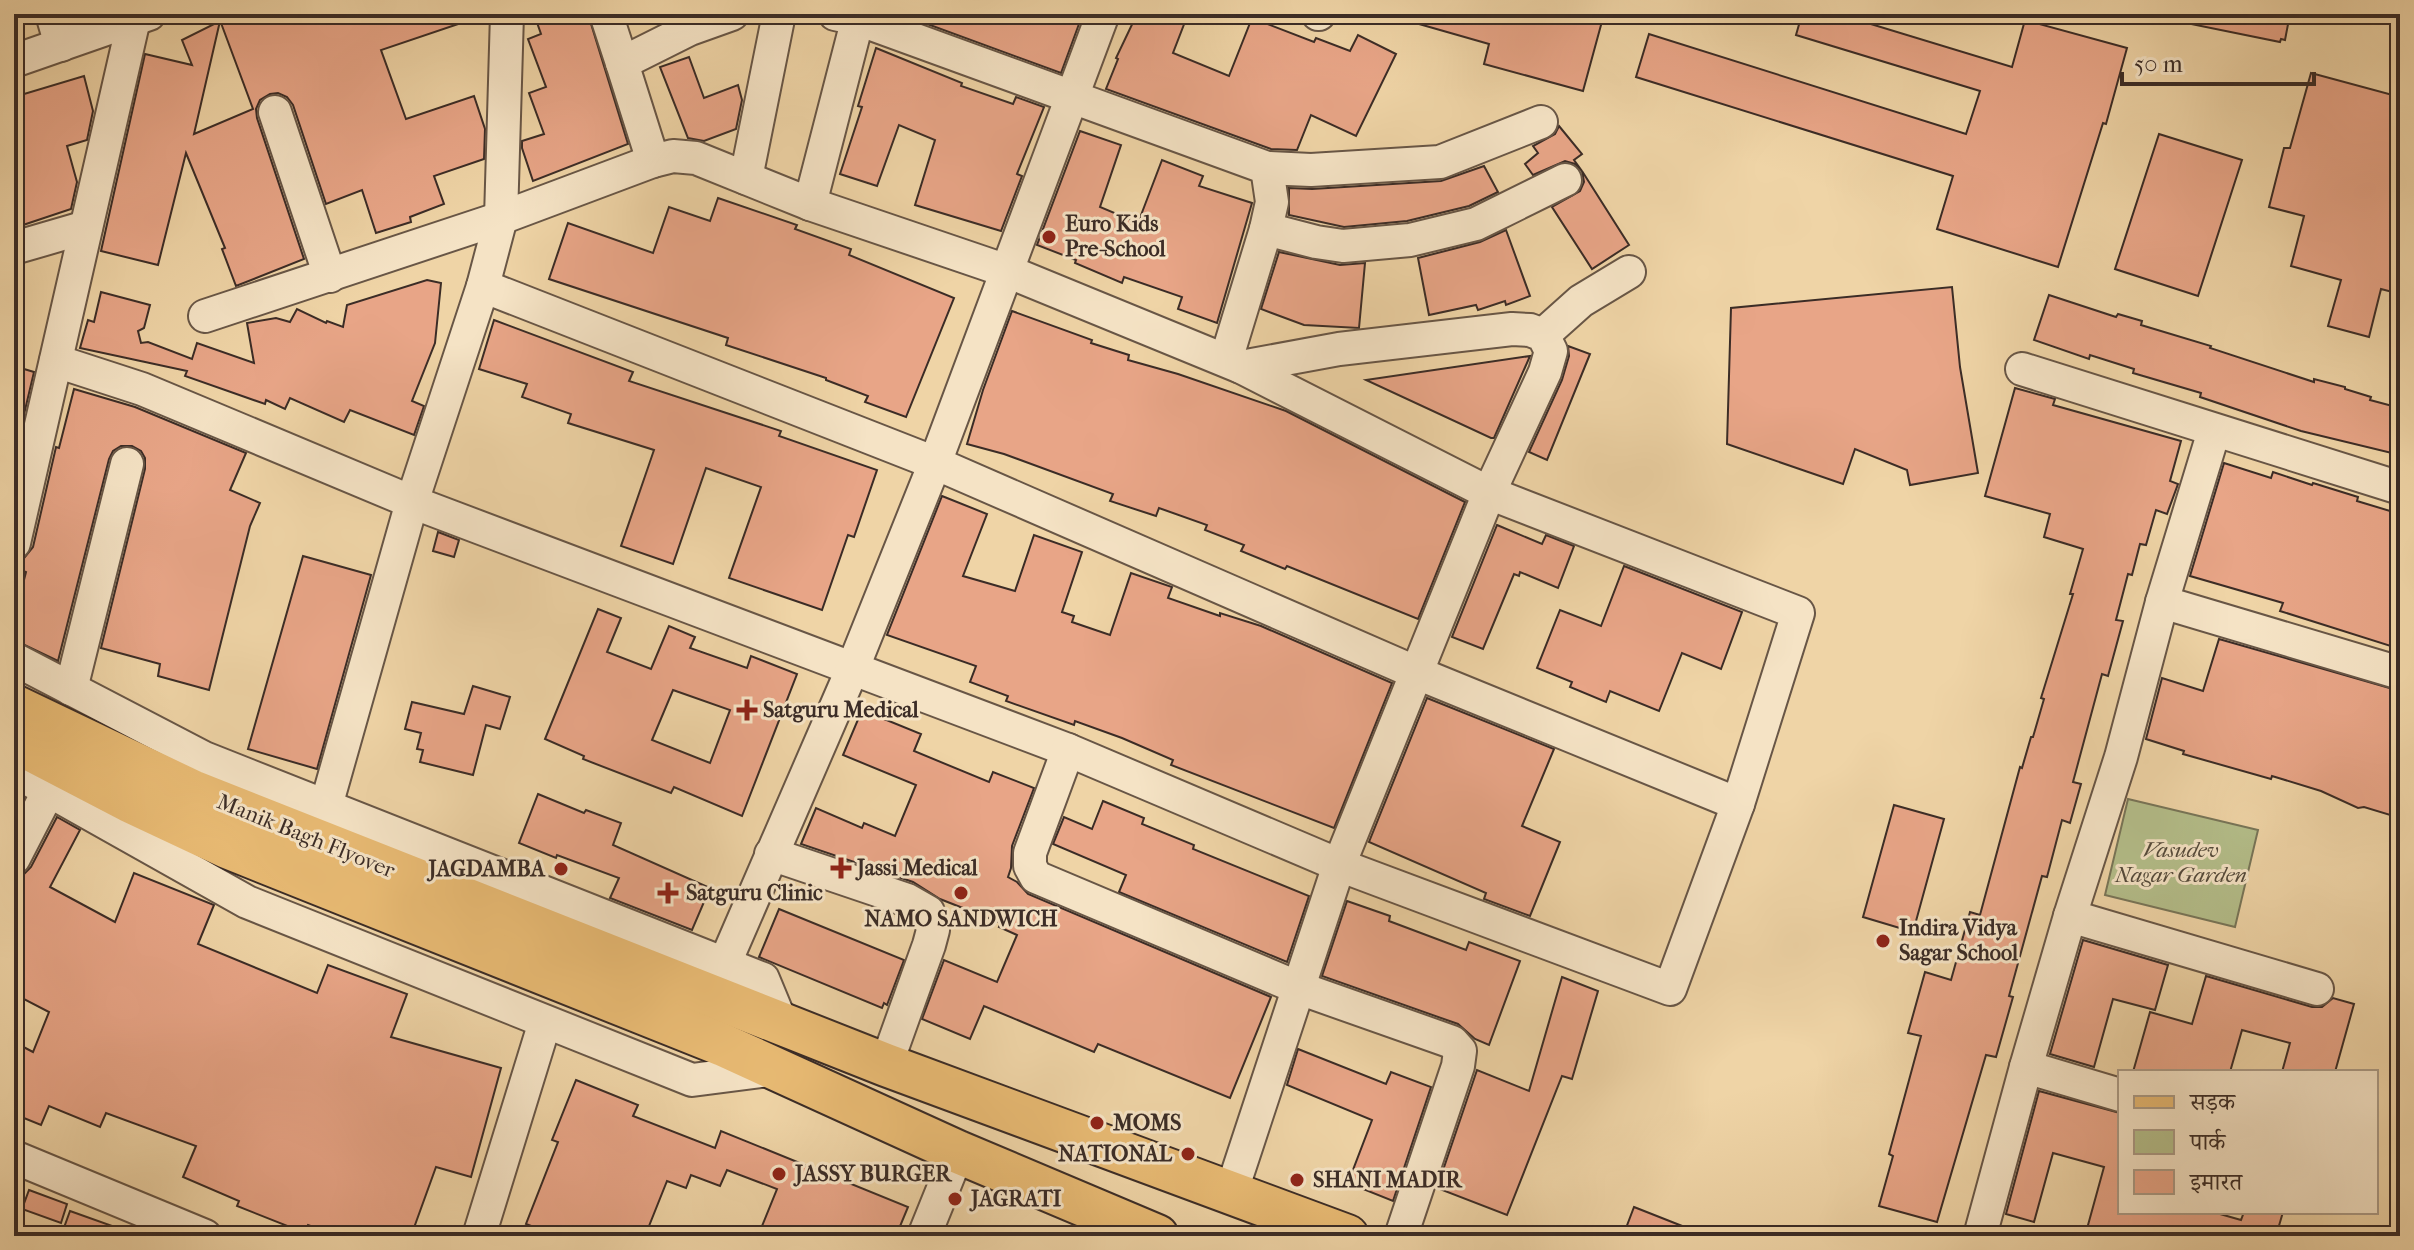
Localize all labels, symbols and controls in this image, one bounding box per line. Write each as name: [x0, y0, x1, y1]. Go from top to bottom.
scale bar: [2122, 36, 2314, 86]
text: 50 m: [2134, 50, 2183, 78]
place label: Euro Kids Pre-School: [1065, 211, 1166, 262]
marker: Euro Kids Pre-School: [1040, 228, 1058, 246]
place label: Satguru Medical: [763, 697, 920, 723]
marker: Satguru Medical: [738, 701, 756, 719]
street label: Manik Bagh Flyover: [213, 788, 399, 884]
park label: Vasudev Nagar Garden: [2114, 837, 2247, 888]
place label: Jassi Medical: [855, 855, 978, 881]
place label: JAGDAMBA: [426, 856, 546, 882]
marker: Jassi Medical: [832, 859, 850, 877]
marker: JAGDAMBA: [552, 860, 570, 878]
place label: Satguru Clinic: [686, 880, 823, 906]
marker: Satguru Clinic: [657, 882, 679, 904]
marker: NAMO SANDWICH: [952, 884, 970, 902]
place label: NAMO SANDWICH: [864, 906, 1058, 932]
place label: Indira Vidya Sagar School: [1899, 915, 2019, 966]
marker: Indira Vidya Sagar School: [1874, 932, 1892, 950]
legend: [2118, 1070, 2378, 1214]
text: सड़क: [2189, 1088, 2237, 1116]
place label: MOMS: [1112, 1110, 1181, 1136]
marker: MOMS: [1088, 1114, 1106, 1132]
text: पार्क: [2189, 1128, 2227, 1156]
place label: NATIONAL: [1058, 1141, 1173, 1167]
marker: NATIONAL: [1179, 1145, 1197, 1163]
place label: JASSY BURGER: [793, 1161, 953, 1187]
marker: JASSY BURGER: [770, 1165, 788, 1183]
place label: SHANI MADIR: [1313, 1167, 1464, 1193]
text: इमारत: [2189, 1168, 2243, 1196]
marker: SHANI MADIR: [1288, 1171, 1306, 1189]
place label: JAGRATI: [969, 1186, 1062, 1212]
marker: JAGRATI: [946, 1190, 964, 1208]

